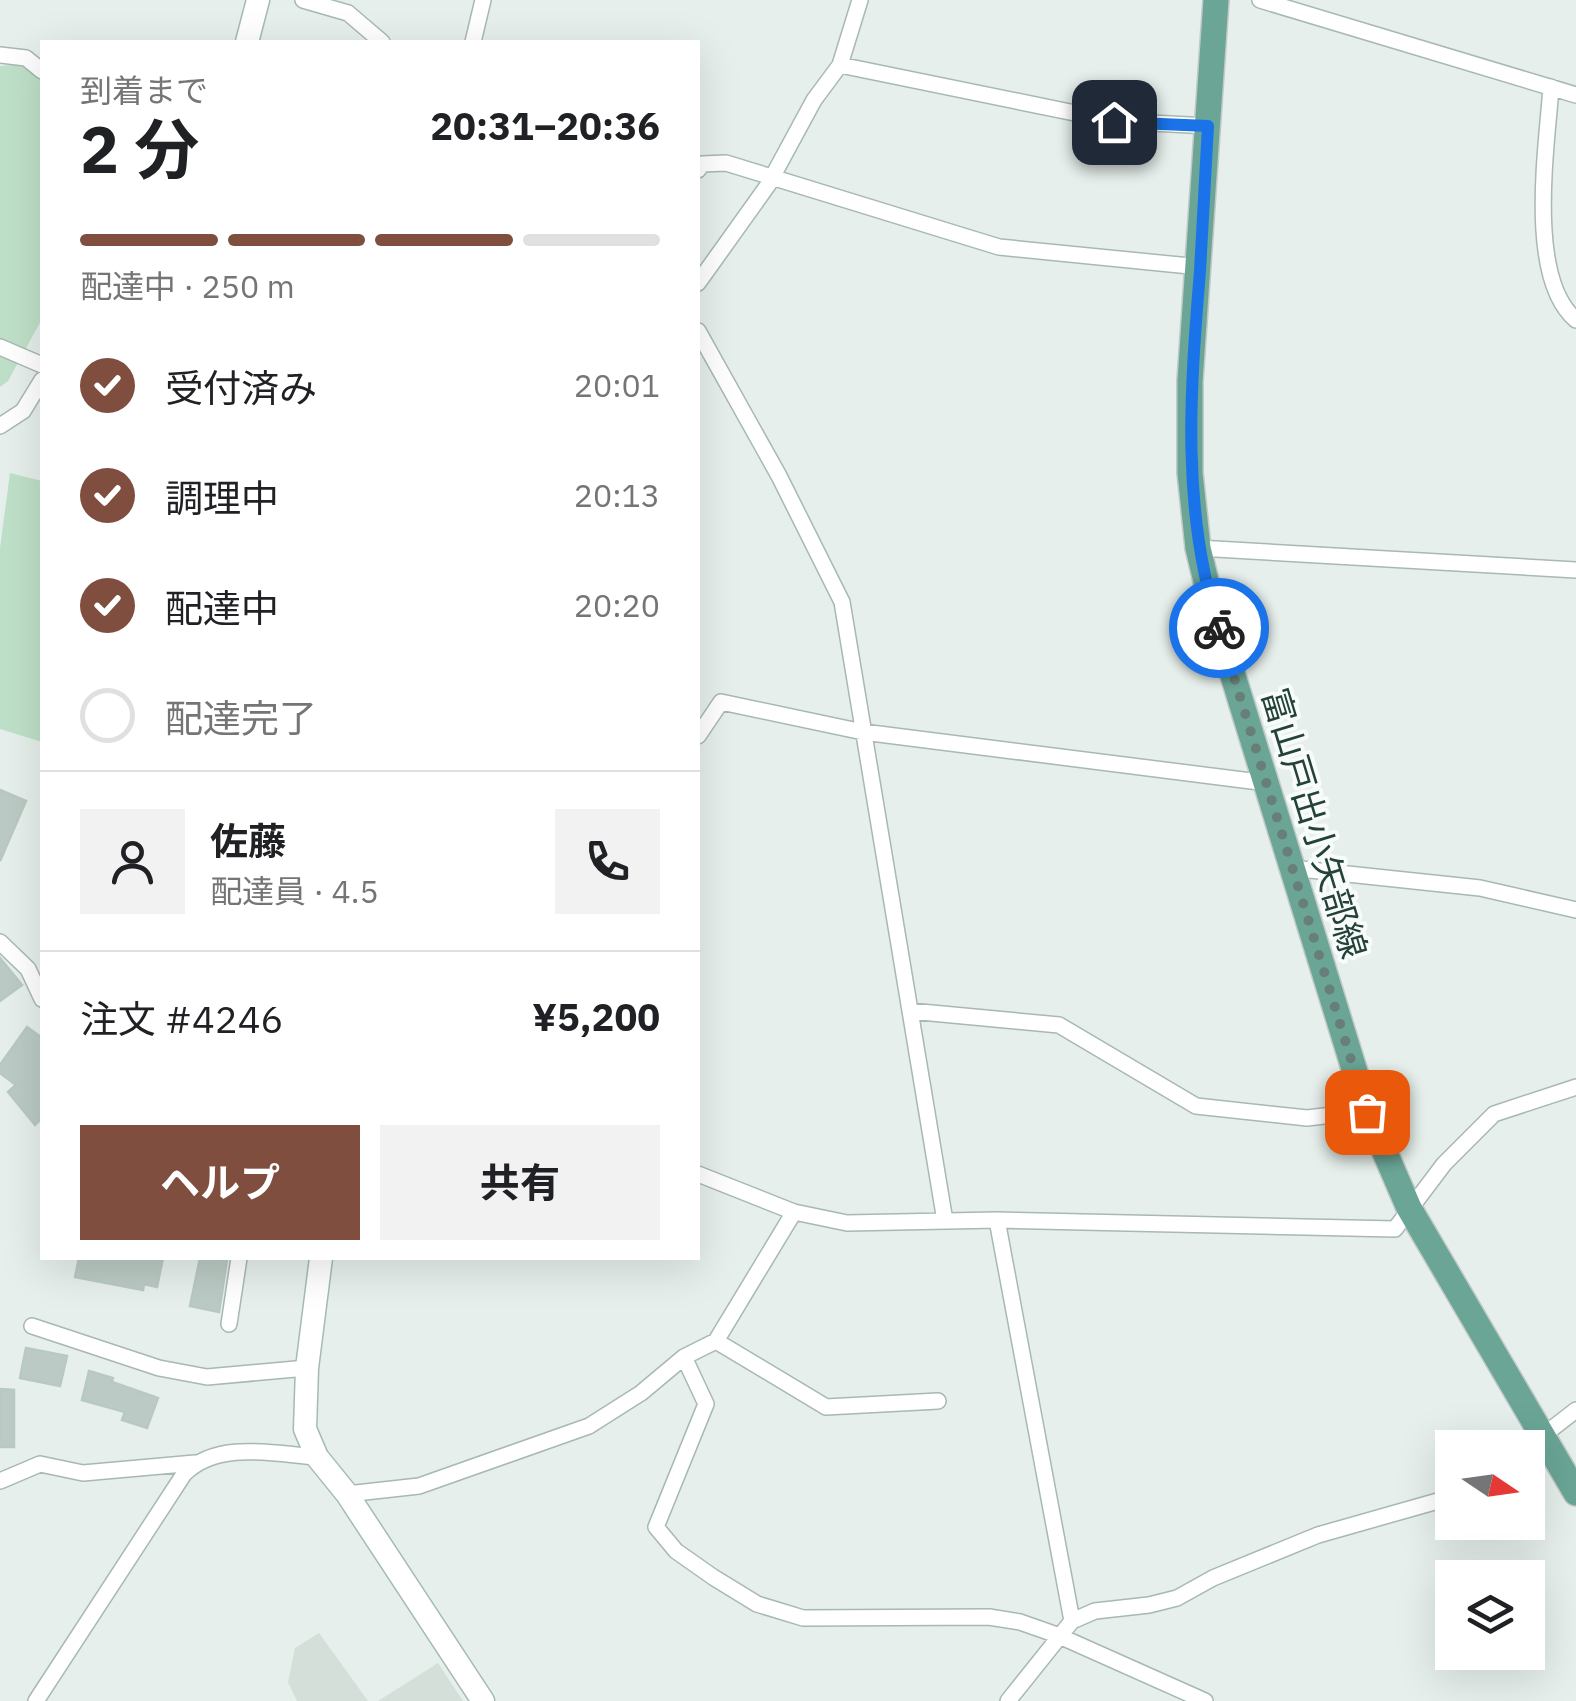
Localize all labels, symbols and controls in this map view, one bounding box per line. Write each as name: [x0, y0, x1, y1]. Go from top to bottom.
text: 到着まで: [80, 69, 208, 111]
pin: [1072, 80, 1157, 165]
icon: home: [1087, 95, 1142, 150]
text: 20:31–20:36: [430, 101, 660, 150]
text: 2 分: [80, 106, 199, 191]
text: 配達中 · 250 m: [80, 265, 295, 307]
icon: check: [80, 358, 135, 413]
text: 受付済み: [165, 363, 317, 412]
text: 20:01: [574, 364, 660, 406]
icon: check: [80, 468, 135, 523]
text: 調理中: [165, 473, 279, 522]
text: 20:13: [574, 474, 660, 516]
icon: check: [80, 578, 135, 633]
courier: [1169, 578, 1269, 678]
text: 配達中: [165, 583, 279, 632]
text: 20:20: [574, 584, 660, 626]
icon: bike: [1192, 601, 1247, 656]
street label: 富山戸出小矢部線: [1252, 682, 1378, 964]
text: 配達完了: [165, 693, 317, 742]
button: person: [80, 809, 185, 914]
button: phone: [555, 809, 660, 914]
text: 佐藤: [210, 816, 286, 865]
text: 配達員 · 4.5: [210, 870, 379, 912]
text: ¥5,200: [532, 992, 660, 1041]
text: 注文 #4246: [80, 994, 283, 1043]
pin: [1325, 1070, 1410, 1155]
icon: bag: [1340, 1085, 1395, 1140]
button: ヘルプ: [80, 1125, 360, 1240]
button: 共有: [380, 1125, 660, 1240]
north arrow: [1435, 1430, 1545, 1540]
map controls: [1435, 1430, 1545, 1670]
button: layers: [1435, 1560, 1545, 1670]

